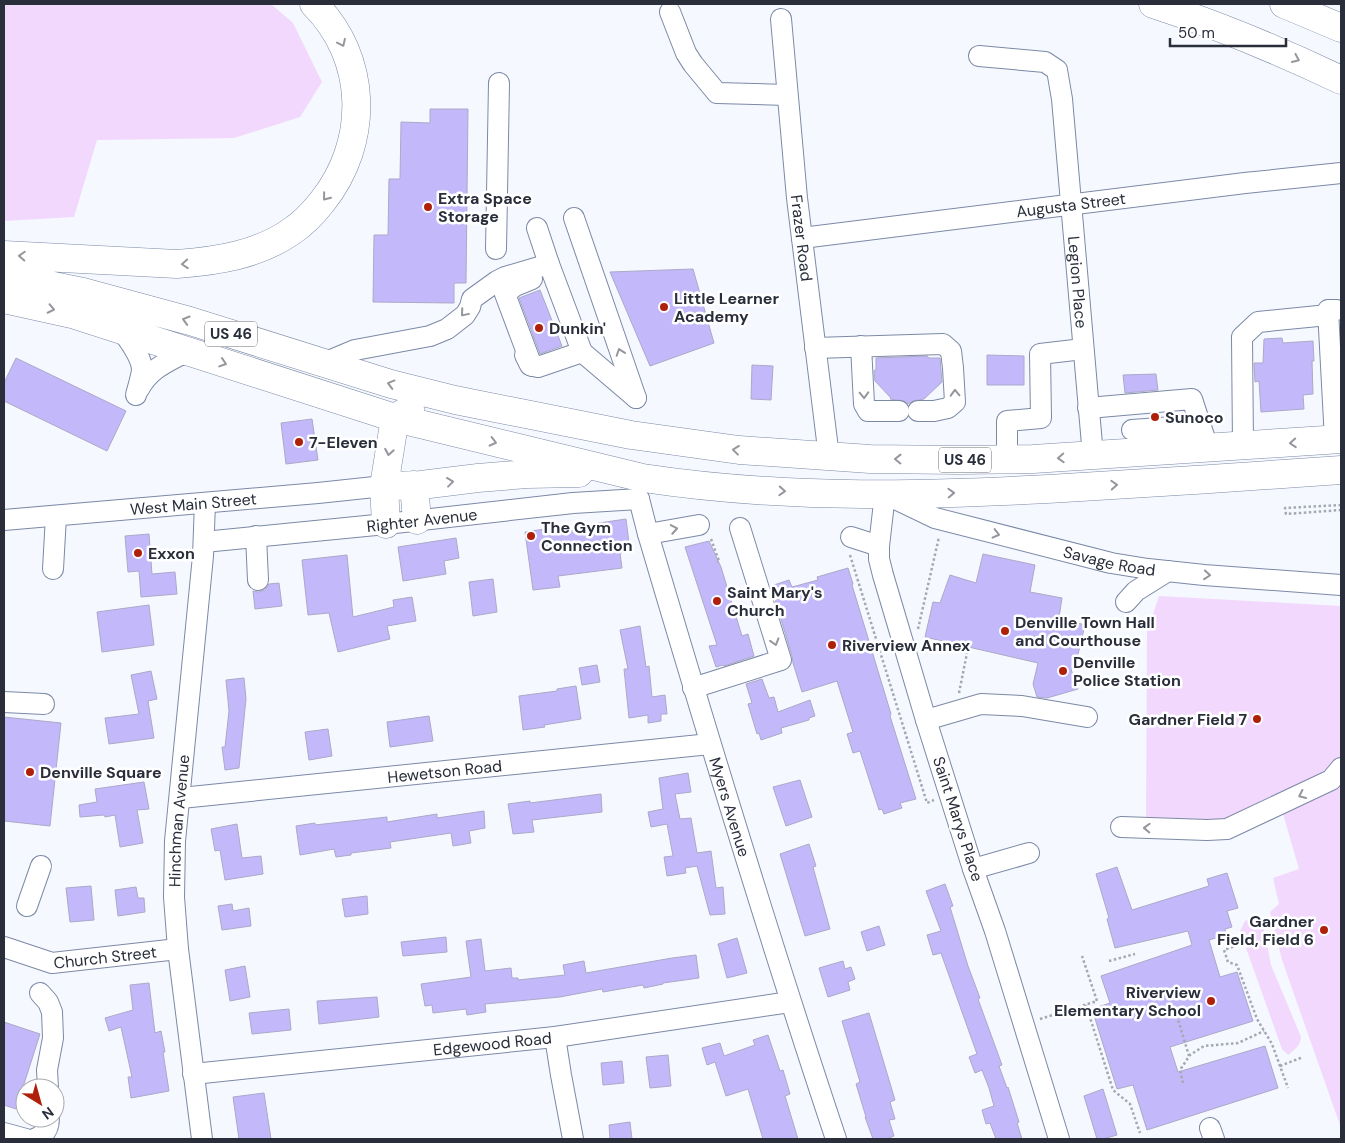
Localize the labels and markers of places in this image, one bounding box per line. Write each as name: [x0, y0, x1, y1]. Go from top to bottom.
place label: Extra Space Storage: [438, 188, 532, 227]
marker: Extra Space Storage: [422, 201, 434, 213]
place label: Little Learner Academy: [674, 288, 779, 327]
marker: Little Learner Academy: [658, 301, 670, 313]
place label: Dunkin': [549, 318, 606, 339]
marker: Dunkin': [533, 322, 545, 334]
place label: Sunoco: [1165, 407, 1224, 428]
marker: Sunoco: [1149, 411, 1161, 423]
place label: 7-Eleven: [309, 432, 378, 453]
marker: 7-Eleven: [293, 436, 305, 448]
place label: The Gym Connection: [541, 517, 633, 556]
marker: The Gym Connection: [525, 530, 537, 542]
place label: Exxon: [148, 543, 195, 564]
marker: Exxon: [132, 547, 144, 559]
place label: Saint Mary's Church: [727, 582, 822, 621]
marker: Saint Mary's Church: [711, 595, 723, 607]
place label: Denville Town Hall and Courthouse: [1015, 612, 1155, 651]
marker: Denville Town Hall and Courthouse: [999, 625, 1011, 637]
place label: Riverview Annex: [842, 635, 970, 656]
marker: Riverview Annex: [826, 639, 838, 651]
place label: Denville Police Station: [1073, 652, 1181, 691]
marker: Denville Police Station: [1057, 665, 1069, 677]
place label: Gardner Field 7: [1128, 709, 1247, 730]
marker: Gardner Field 7: [1251, 713, 1263, 725]
place label: Denville Square: [40, 762, 162, 783]
marker: Denville Square: [24, 766, 36, 778]
place label: Gardner Field, Field 6: [1217, 911, 1314, 950]
marker: Gardner Field, Field 6: [1318, 924, 1330, 936]
place label: Riverview Elementary School: [1054, 982, 1201, 1021]
marker: Riverview Elementary School: [1205, 995, 1217, 1007]

